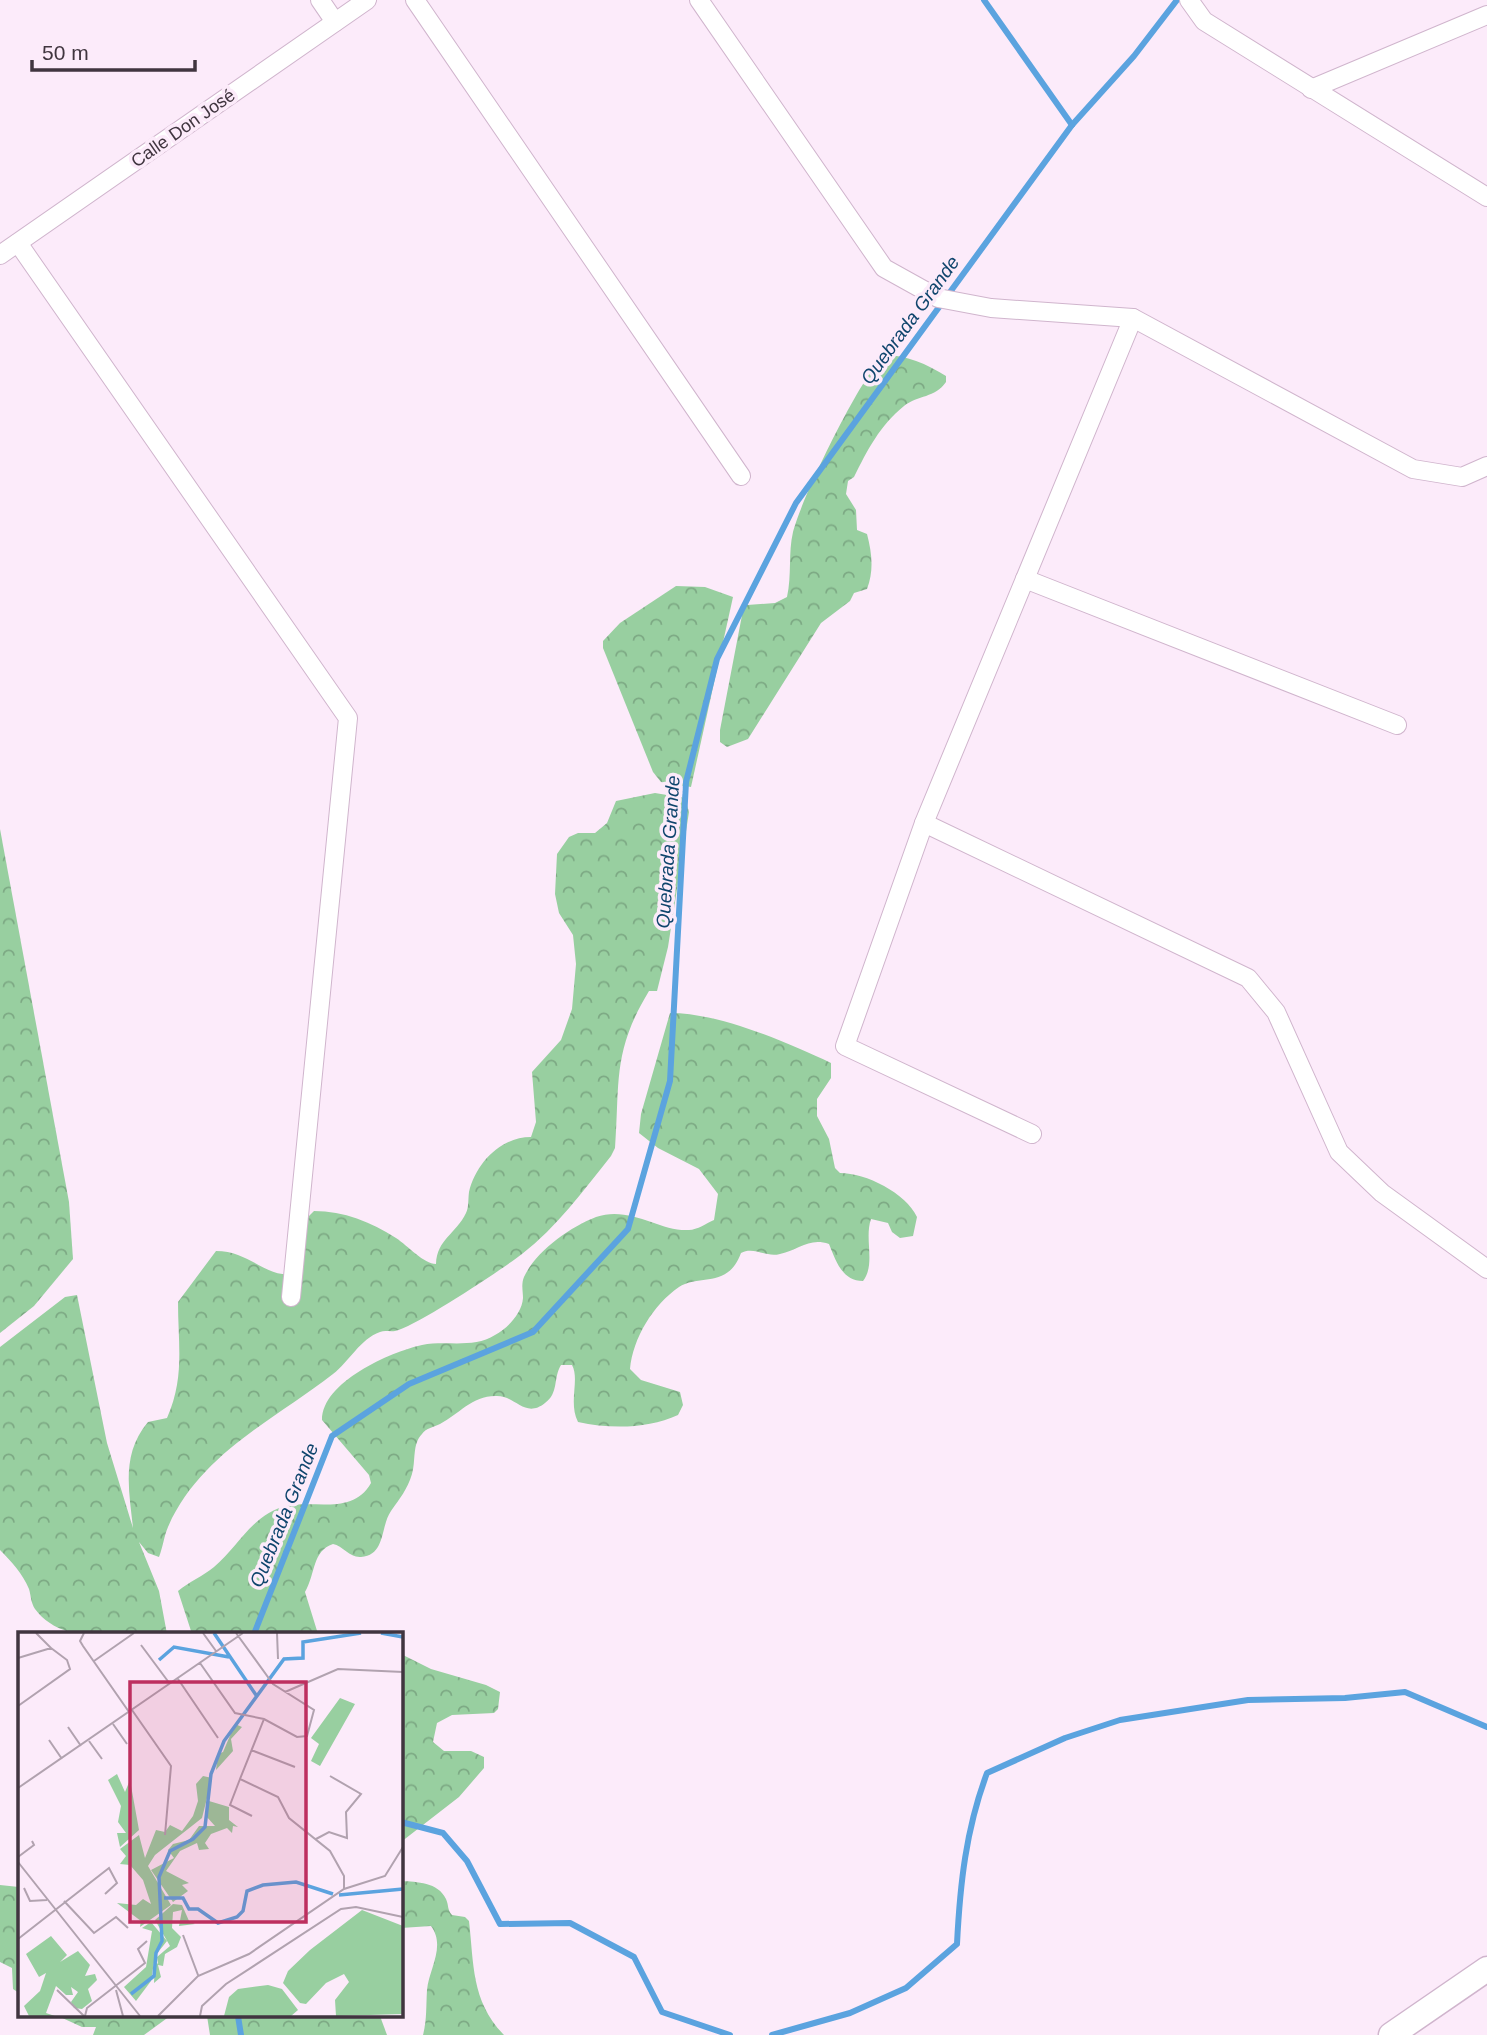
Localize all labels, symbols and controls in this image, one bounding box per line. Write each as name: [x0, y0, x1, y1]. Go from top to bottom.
scale bar: [32, 28, 194, 72]
text: 50 m: [42, 41, 89, 64]
street label: Calle Don José: [127, 85, 239, 171]
water label: Quebrada Grande: [856, 252, 964, 388]
water label: Quebrada Grande: [652, 775, 684, 929]
water label: Quebrada Grande: [246, 1440, 322, 1590]
inset map: [18, 1632, 402, 2018]

